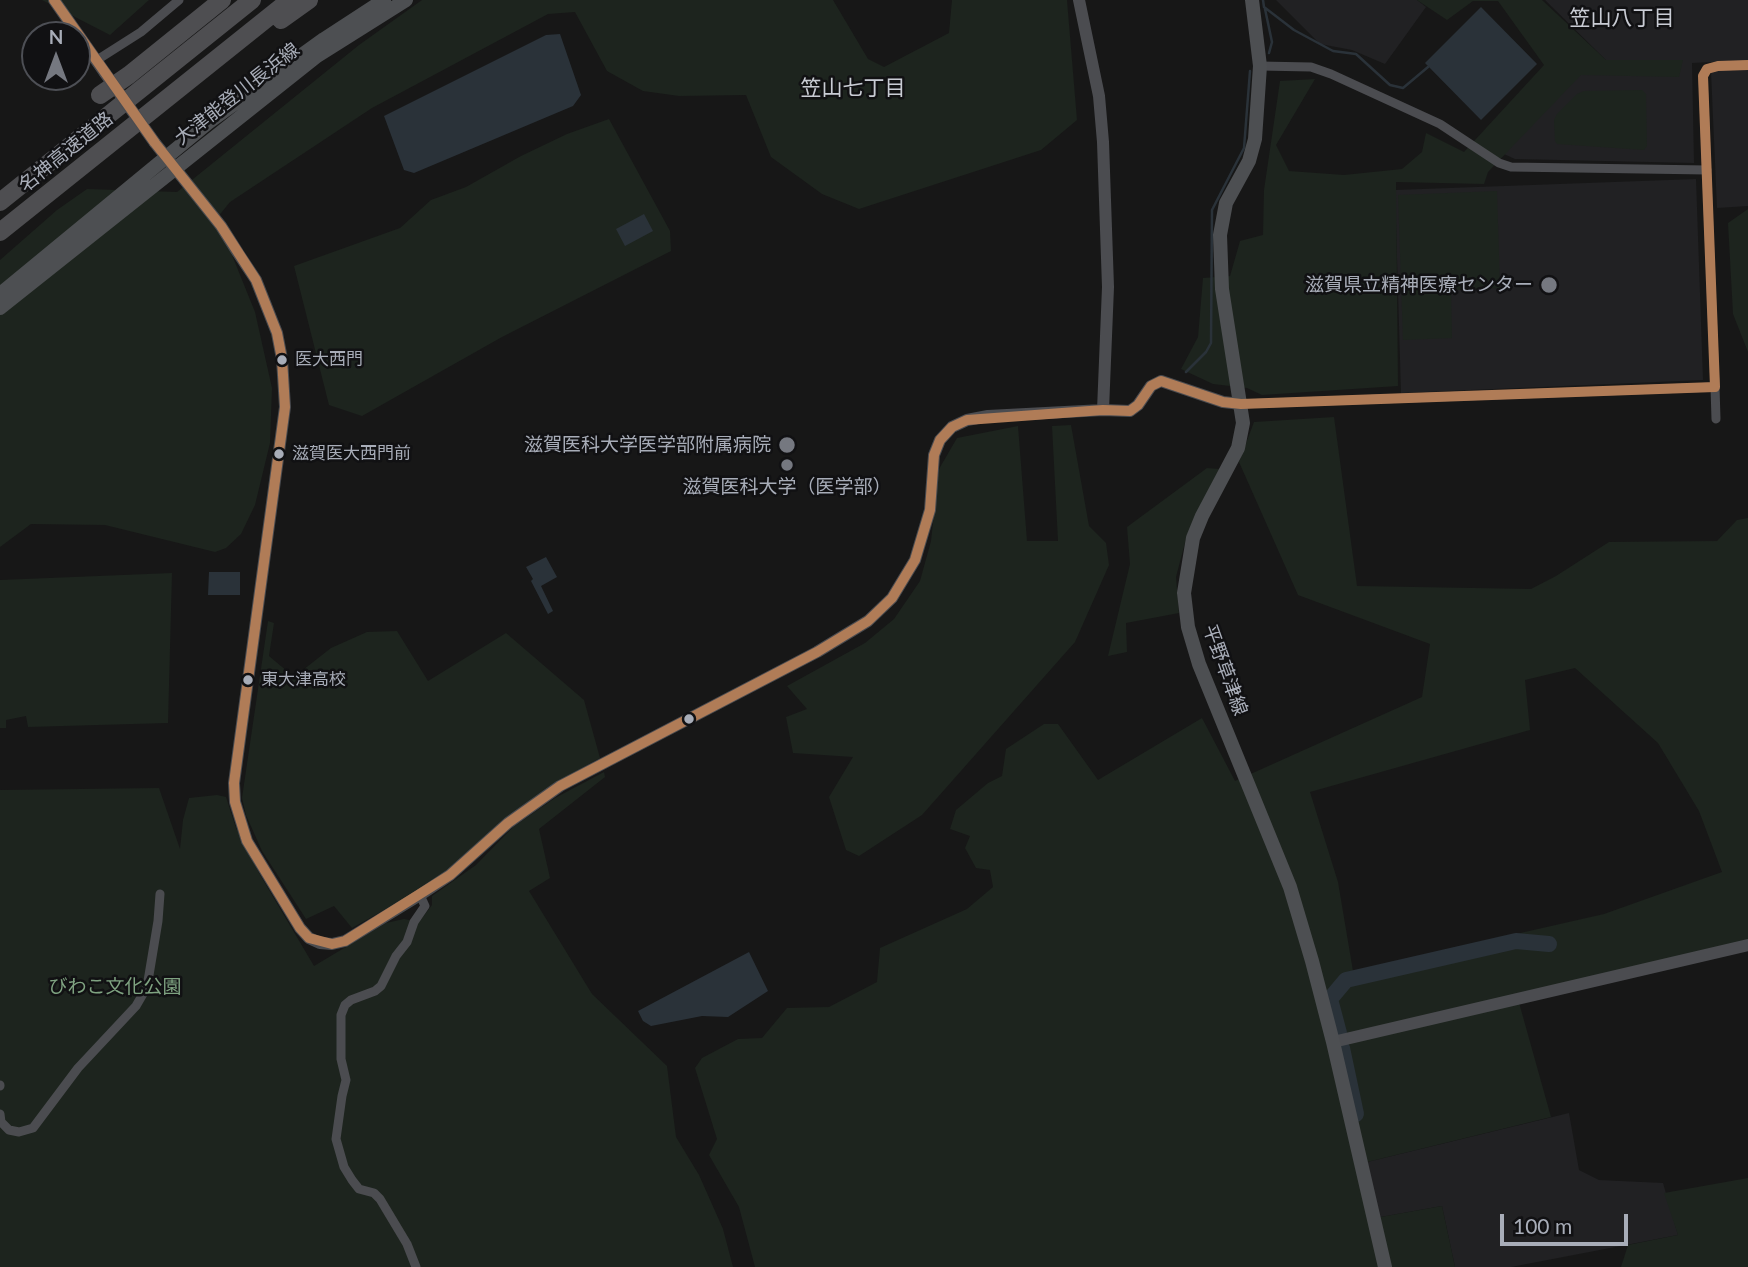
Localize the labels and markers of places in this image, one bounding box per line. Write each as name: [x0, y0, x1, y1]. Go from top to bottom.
place label: 滋賀県立精神医療センター: [1305, 274, 1533, 296]
marker: 滋賀県立精神医療センター: [1539, 275, 1559, 295]
place label: 医大西門: [295, 350, 363, 370]
marker: 医大西門: [275, 353, 289, 367]
place label: 滋賀医科大学医学部附属病院: [524, 434, 771, 456]
marker: 滋賀医科大学医学部附属病院: [777, 435, 797, 455]
place label: 滋賀医大西門前: [292, 444, 411, 464]
marker: 滋賀医大西門前: [272, 447, 286, 461]
marker: 滋賀医科大学（医学部）: [779, 457, 795, 473]
place label: 滋賀医科大学（医学部）: [683, 476, 891, 498]
place label: 東大津高校: [261, 670, 346, 690]
marker: 東大津高校: [241, 673, 255, 687]
unlabelled marker: [682, 712, 696, 726]

